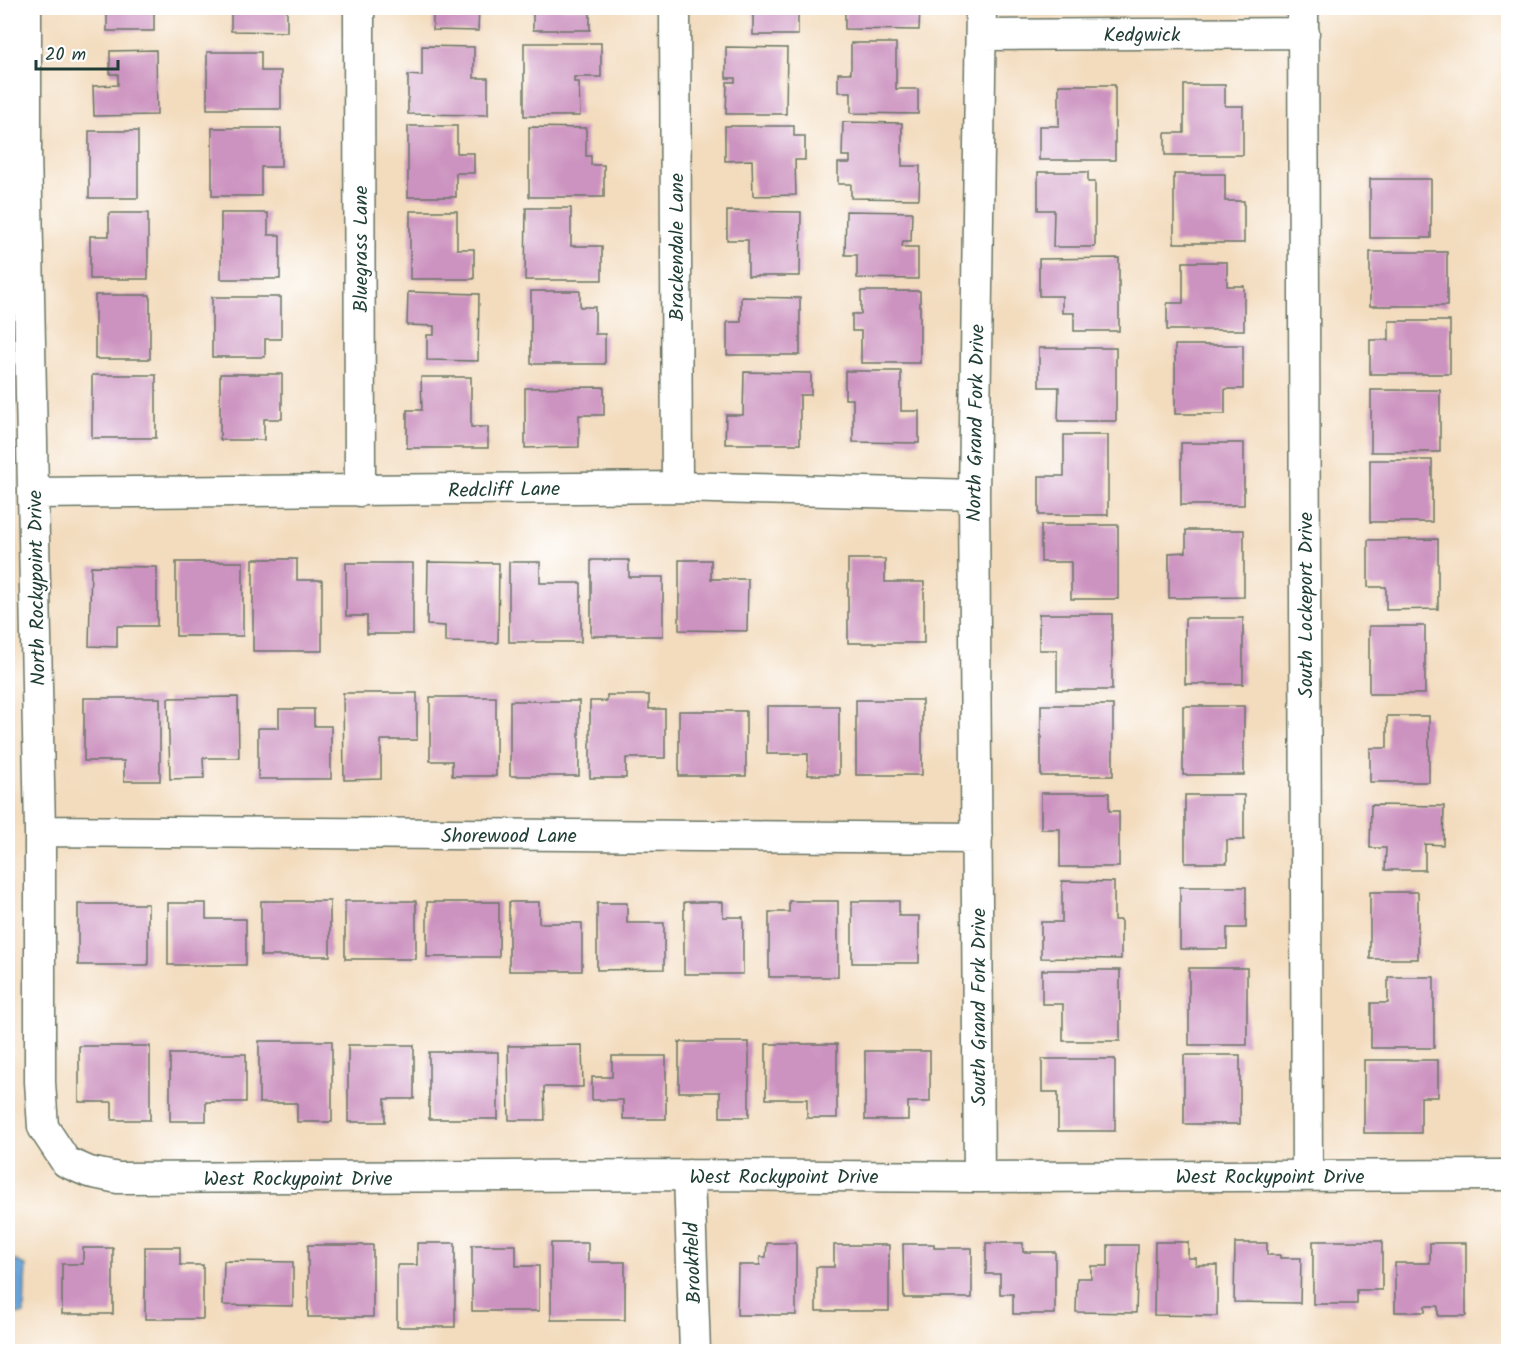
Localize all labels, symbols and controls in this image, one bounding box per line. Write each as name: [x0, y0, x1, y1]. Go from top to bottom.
street label: Kedgwick: [1104, 20, 1181, 52]
scale bar: [36, 33, 118, 71]
text: 20 m: [45, 41, 86, 70]
street label: Brackendale Lane: [662, 173, 694, 321]
street label: Bluegrass Lane: [346, 186, 378, 312]
street label: North Grand Fork Drive: [959, 324, 995, 522]
street label: Redcliff Lane: [448, 474, 560, 508]
street label: North Rockypoint Drive: [20, 490, 56, 686]
street label: South Lockeport Drive: [1291, 512, 1323, 698]
street label: Shorewood Lane: [441, 821, 577, 853]
street label: South Grand Fork Drive: [964, 908, 996, 1106]
street label: West Rockypoint Drive: [690, 1162, 878, 1194]
street label: West Rockypoint Drive: [1176, 1162, 1364, 1194]
street label: West Rockypoint Drive: [204, 1164, 392, 1196]
street label: Brookfield: [677, 1221, 711, 1304]

